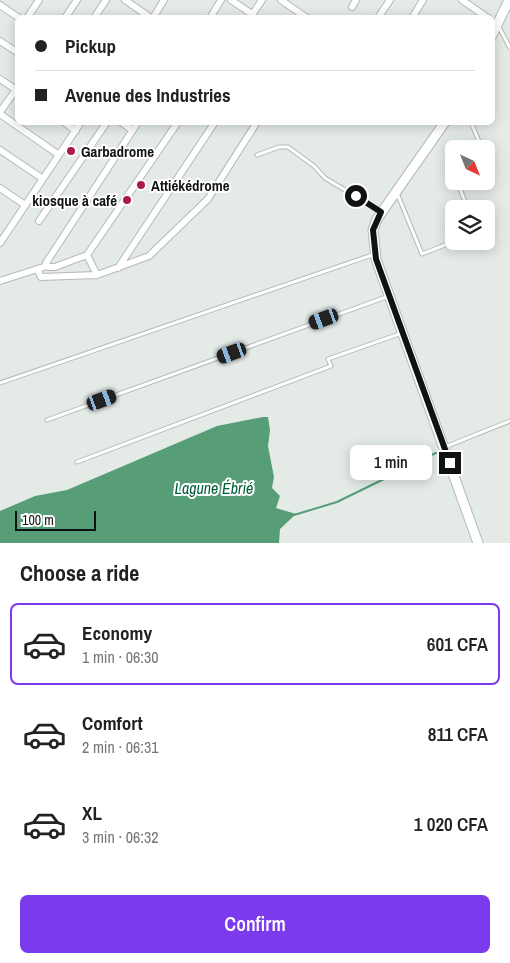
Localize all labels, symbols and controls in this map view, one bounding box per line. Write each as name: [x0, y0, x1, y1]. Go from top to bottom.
text: Pickup: [65, 33, 116, 59]
text: Avenue des Industries: [65, 82, 231, 108]
north arrow: [445, 140, 495, 190]
map controls: [445, 140, 495, 250]
place label: Garbadrome: [81, 141, 154, 162]
marker: Garbadrome: [65, 145, 77, 157]
place label: Attiékédrome: [151, 175, 230, 196]
marker: Attiékédrome: [135, 179, 147, 191]
route start: [345, 185, 367, 207]
place label: kiosque à café: [32, 190, 117, 211]
marker: kiosque à café: [121, 194, 133, 206]
button: layers: [445, 200, 495, 250]
car: [307, 307, 340, 331]
car: [215, 341, 248, 365]
car: [85, 388, 118, 412]
callout: 1 min: [350, 446, 432, 480]
text: 1 min: [374, 451, 408, 473]
route end: [439, 452, 461, 474]
water label: Lagune Ébrié: [175, 477, 253, 499]
scale bar: [15, 508, 96, 531]
text: 100 m: [22, 511, 54, 529]
text: Choose a ride: [20, 558, 139, 588]
text: Economy: [82, 620, 152, 646]
icon: car: [22, 622, 67, 667]
text: 601 CFA: [427, 631, 488, 657]
text: 1 min · 06:30: [82, 646, 159, 668]
text: Comfort: [82, 710, 143, 736]
icon: car: [22, 712, 67, 757]
text: 811 CFA: [428, 721, 488, 747]
text: 2 min · 06:31: [82, 736, 159, 758]
text: XL: [82, 800, 102, 826]
icon: car: [22, 802, 67, 847]
text: 1 020 CFA: [414, 811, 488, 837]
text: 3 min · 06:32: [82, 826, 159, 848]
button: Confirm: [20, 895, 490, 953]

